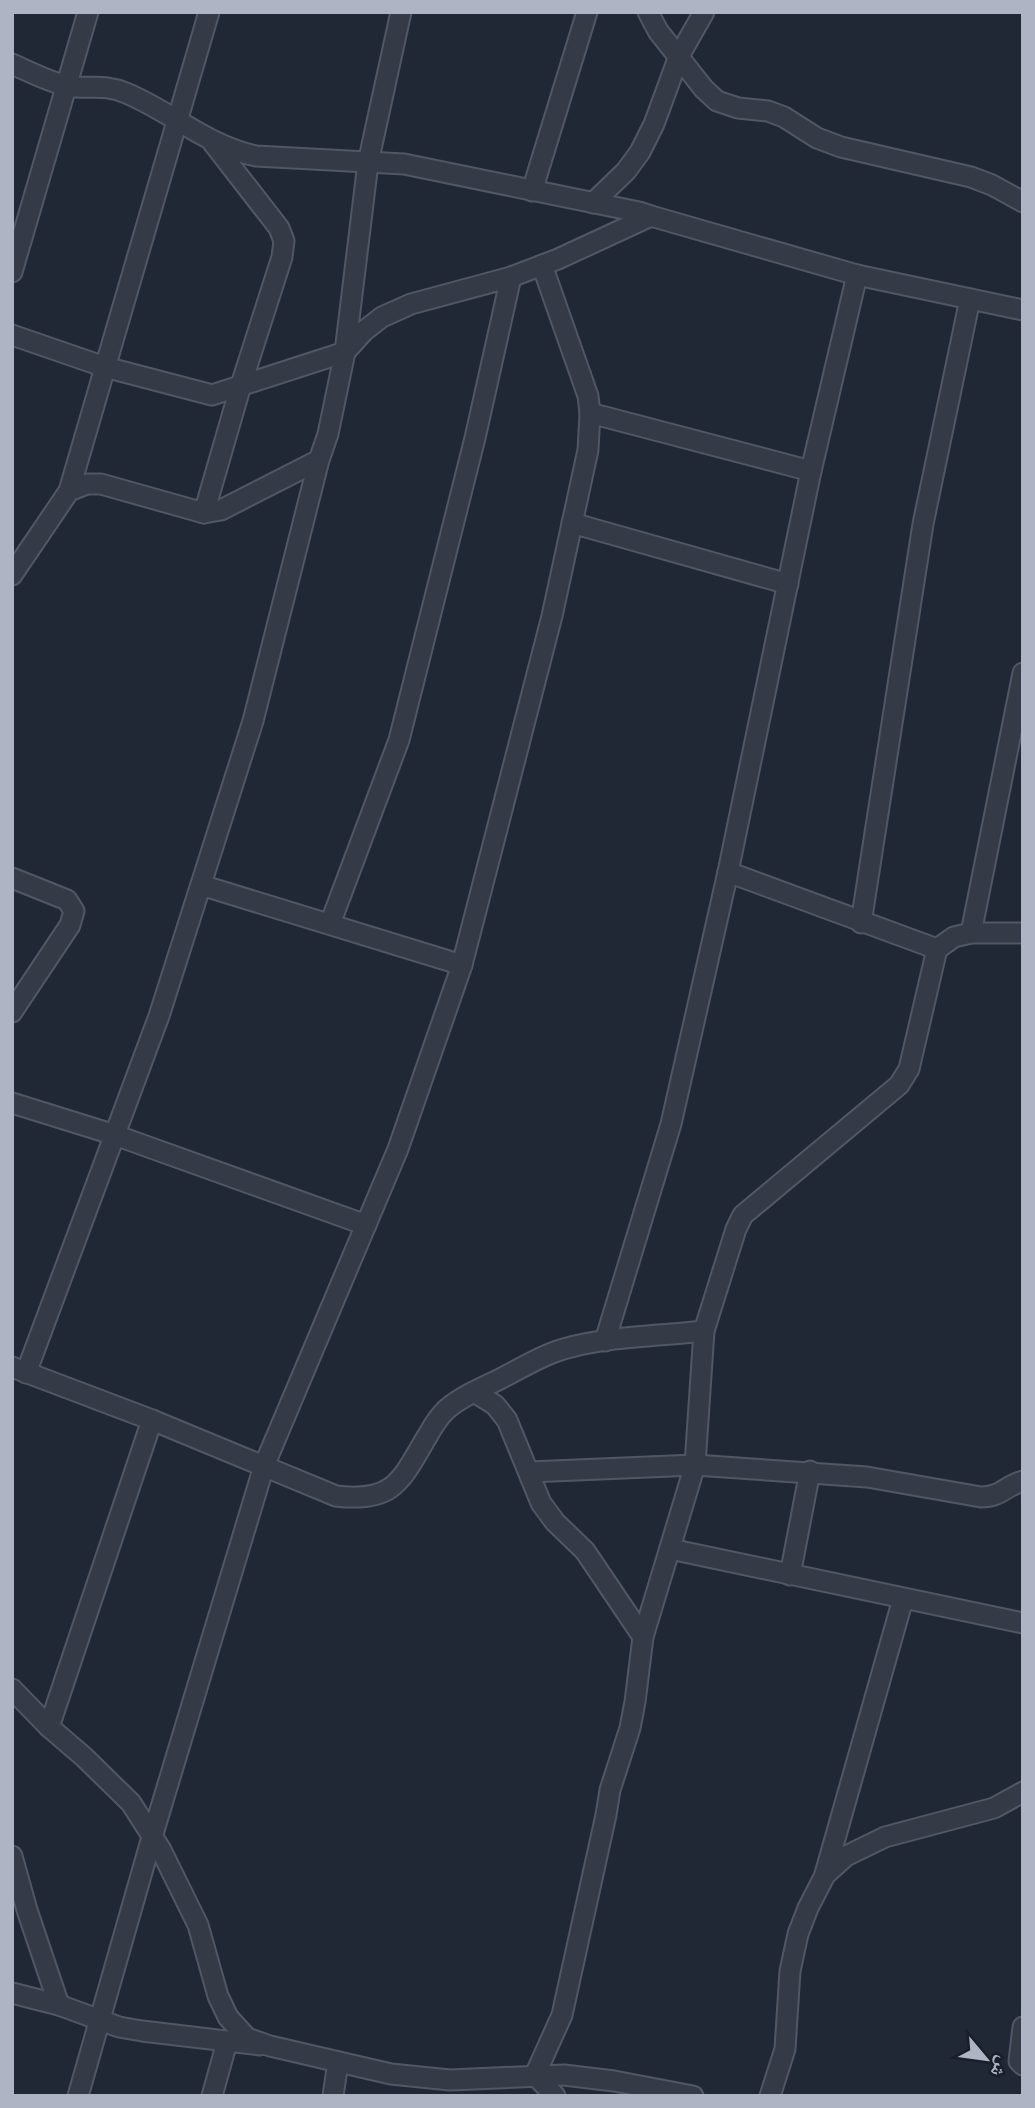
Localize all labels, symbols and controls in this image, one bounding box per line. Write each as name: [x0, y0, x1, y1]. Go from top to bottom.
north arrow: [951, 2024, 1021, 2094]
text: ش: [984, 2052, 1016, 2082]

